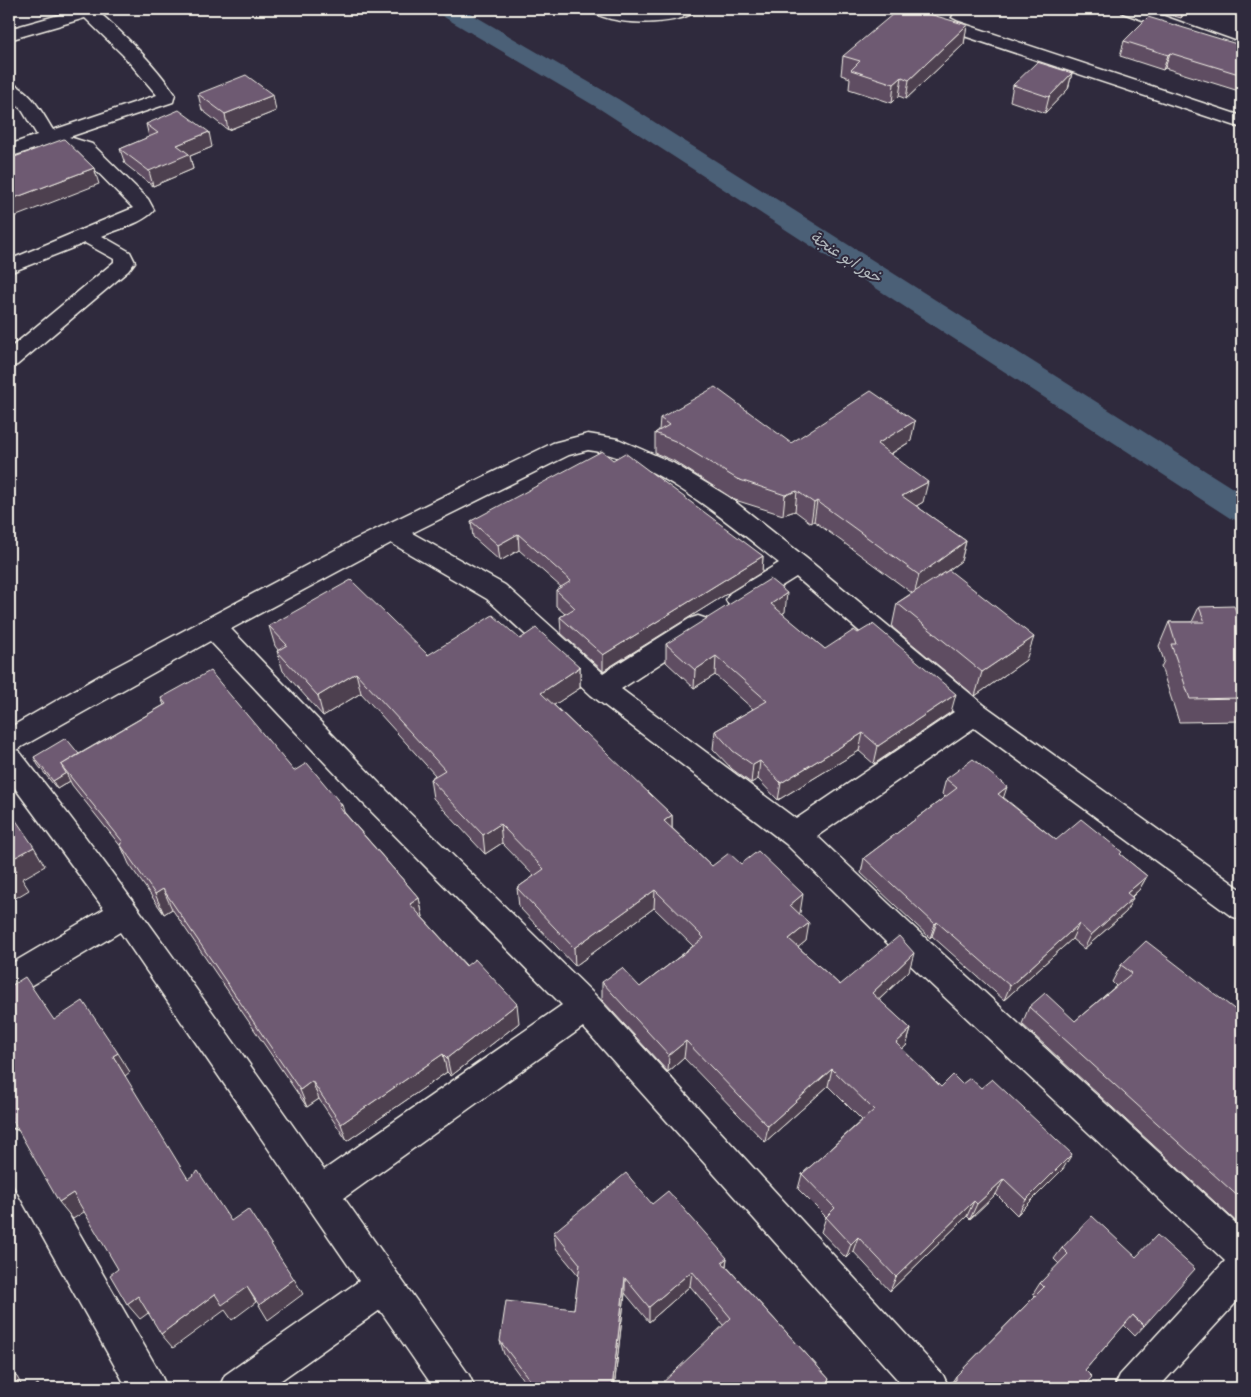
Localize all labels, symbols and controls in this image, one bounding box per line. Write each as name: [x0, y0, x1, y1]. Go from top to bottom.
water label: خور ابو عنجة: [804, 223, 889, 292]

